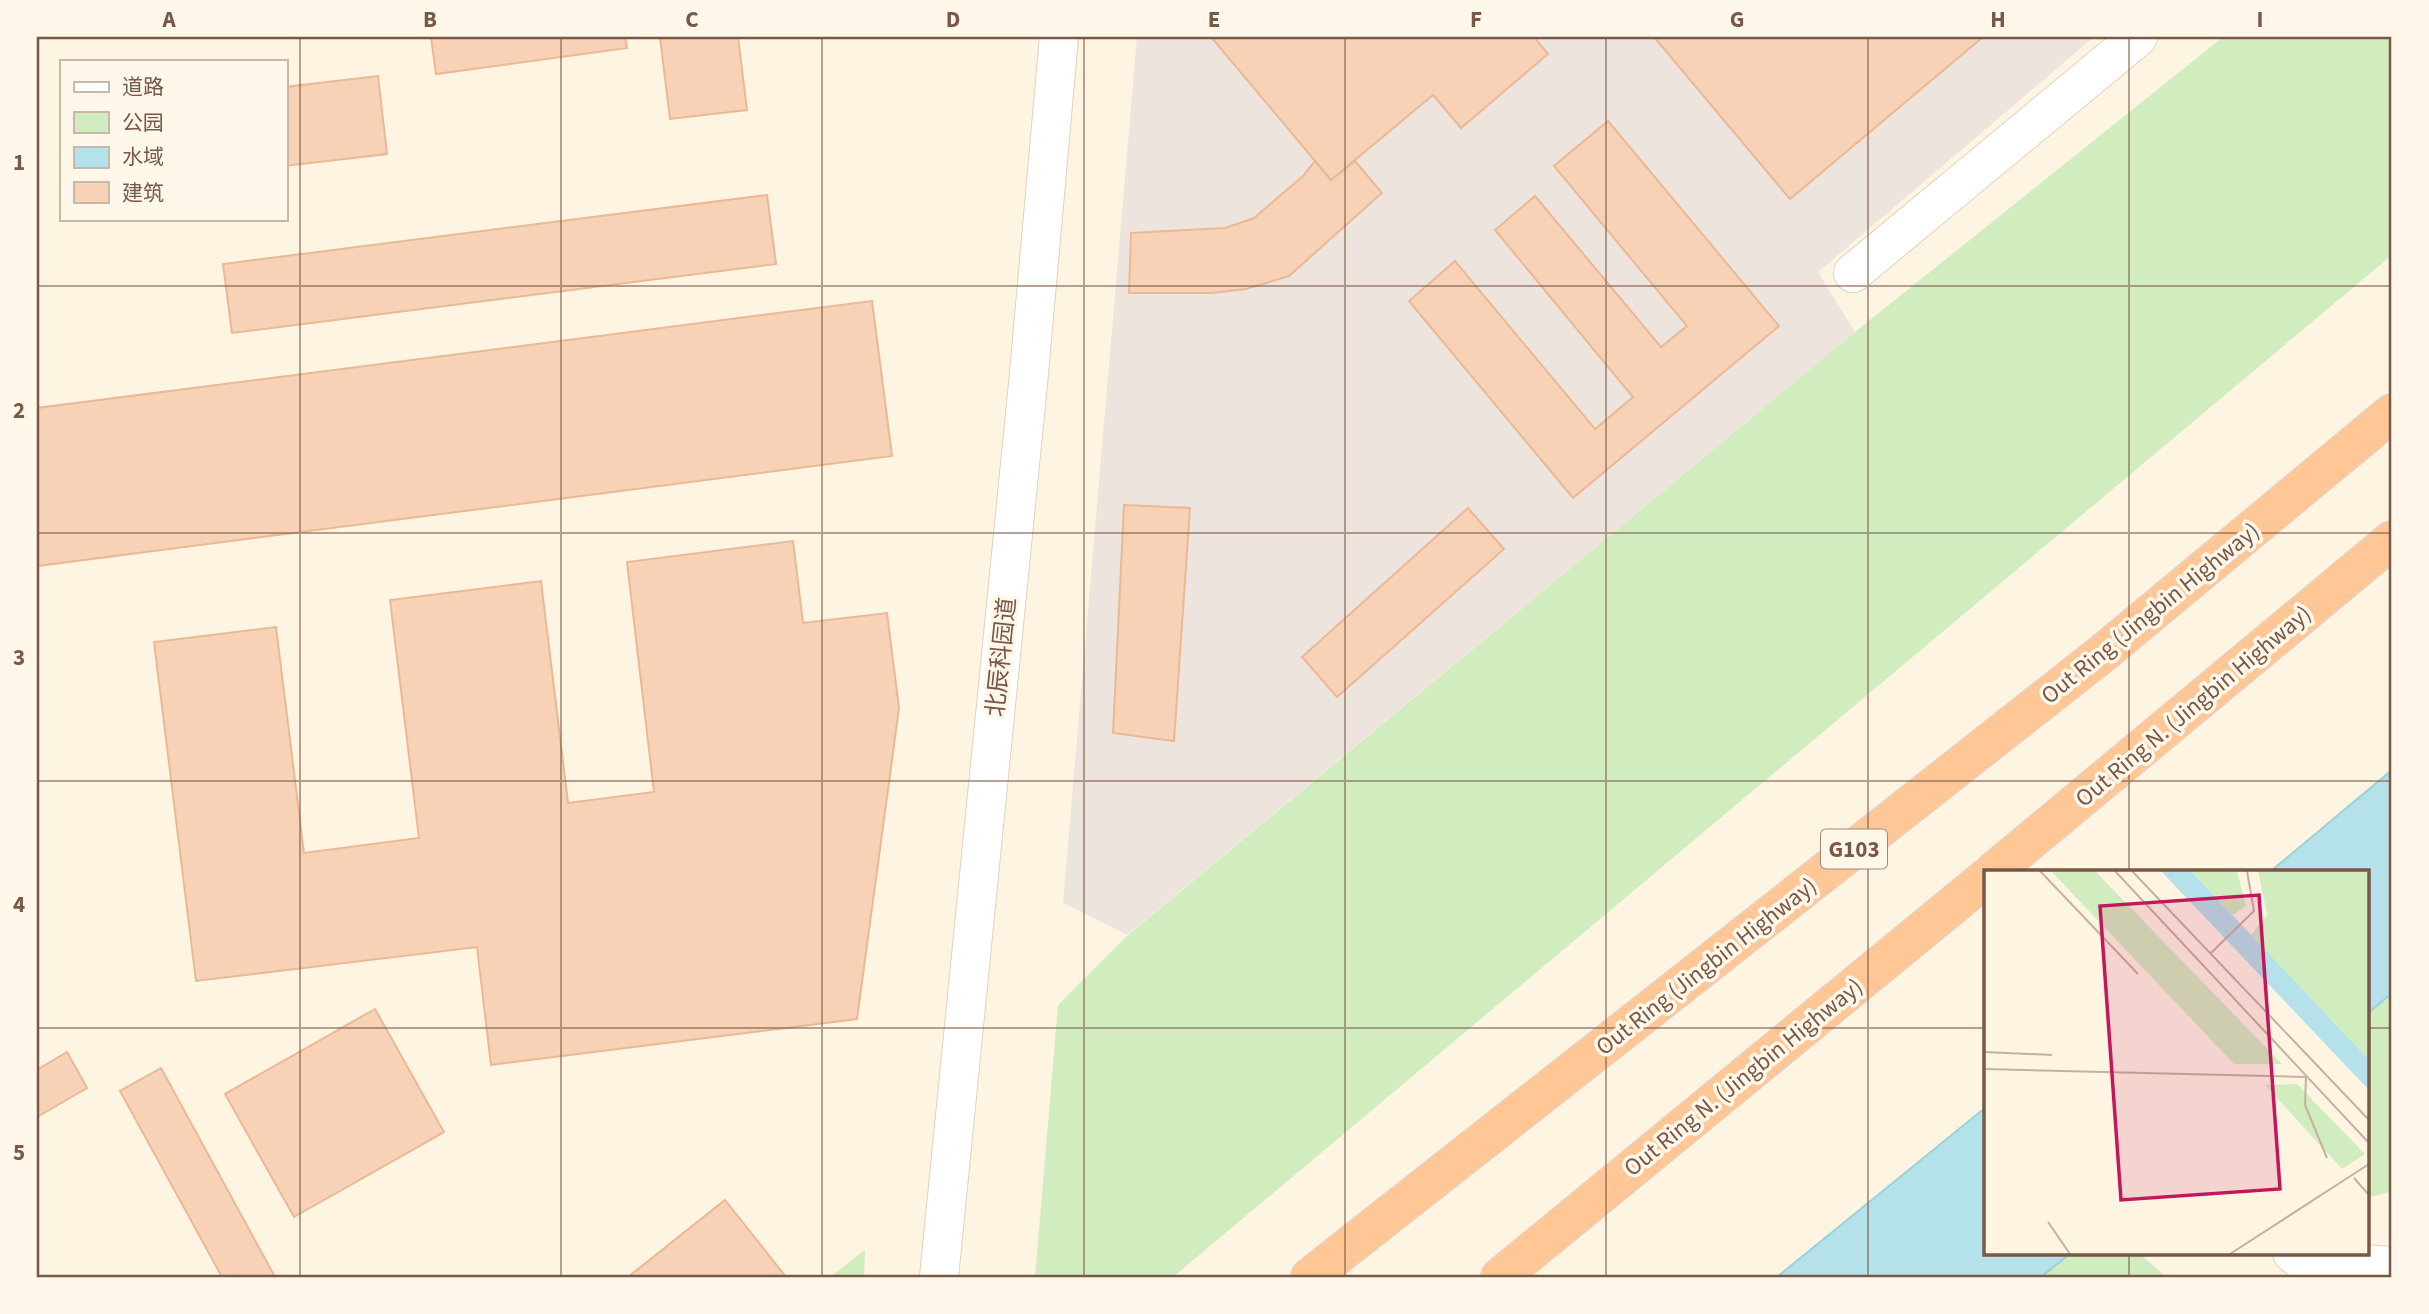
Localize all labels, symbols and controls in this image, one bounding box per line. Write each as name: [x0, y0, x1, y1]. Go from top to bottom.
text: A: [161, 3, 176, 36]
text: B: [423, 3, 437, 36]
text: C: [685, 3, 699, 36]
text: D: [946, 3, 960, 36]
text: E: [1208, 3, 1220, 36]
text: F: [1470, 3, 1482, 36]
text: G: [1730, 3, 1744, 36]
text: H: [1990, 3, 2006, 36]
text: I: [2257, 3, 2263, 36]
legend: [60, 60, 287, 220]
text: 道路: [122, 72, 164, 102]
text: 公园: [122, 108, 164, 138]
text: 水域: [122, 142, 164, 172]
text: 1: [13, 146, 25, 179]
text: 建筑: [122, 178, 164, 208]
text: 2: [13, 394, 25, 427]
street label: Out Ring (Jingbin Highway): [2033, 514, 2267, 713]
street label: 北辰科园道: [978, 596, 1025, 719]
street label: Out Ring N. (Jingbin Highway): [2068, 597, 2319, 816]
text: 3: [13, 641, 25, 674]
road number: G103: [1821, 830, 1887, 869]
street label: Out Ring (Jingbin Highway): [1588, 869, 1824, 1064]
inset map: [1984, 870, 2370, 1254]
text: 4: [13, 888, 25, 921]
street label: Out Ring N. (Jingbin Highway): [1616, 970, 1870, 1185]
text: 5: [13, 1136, 25, 1169]

